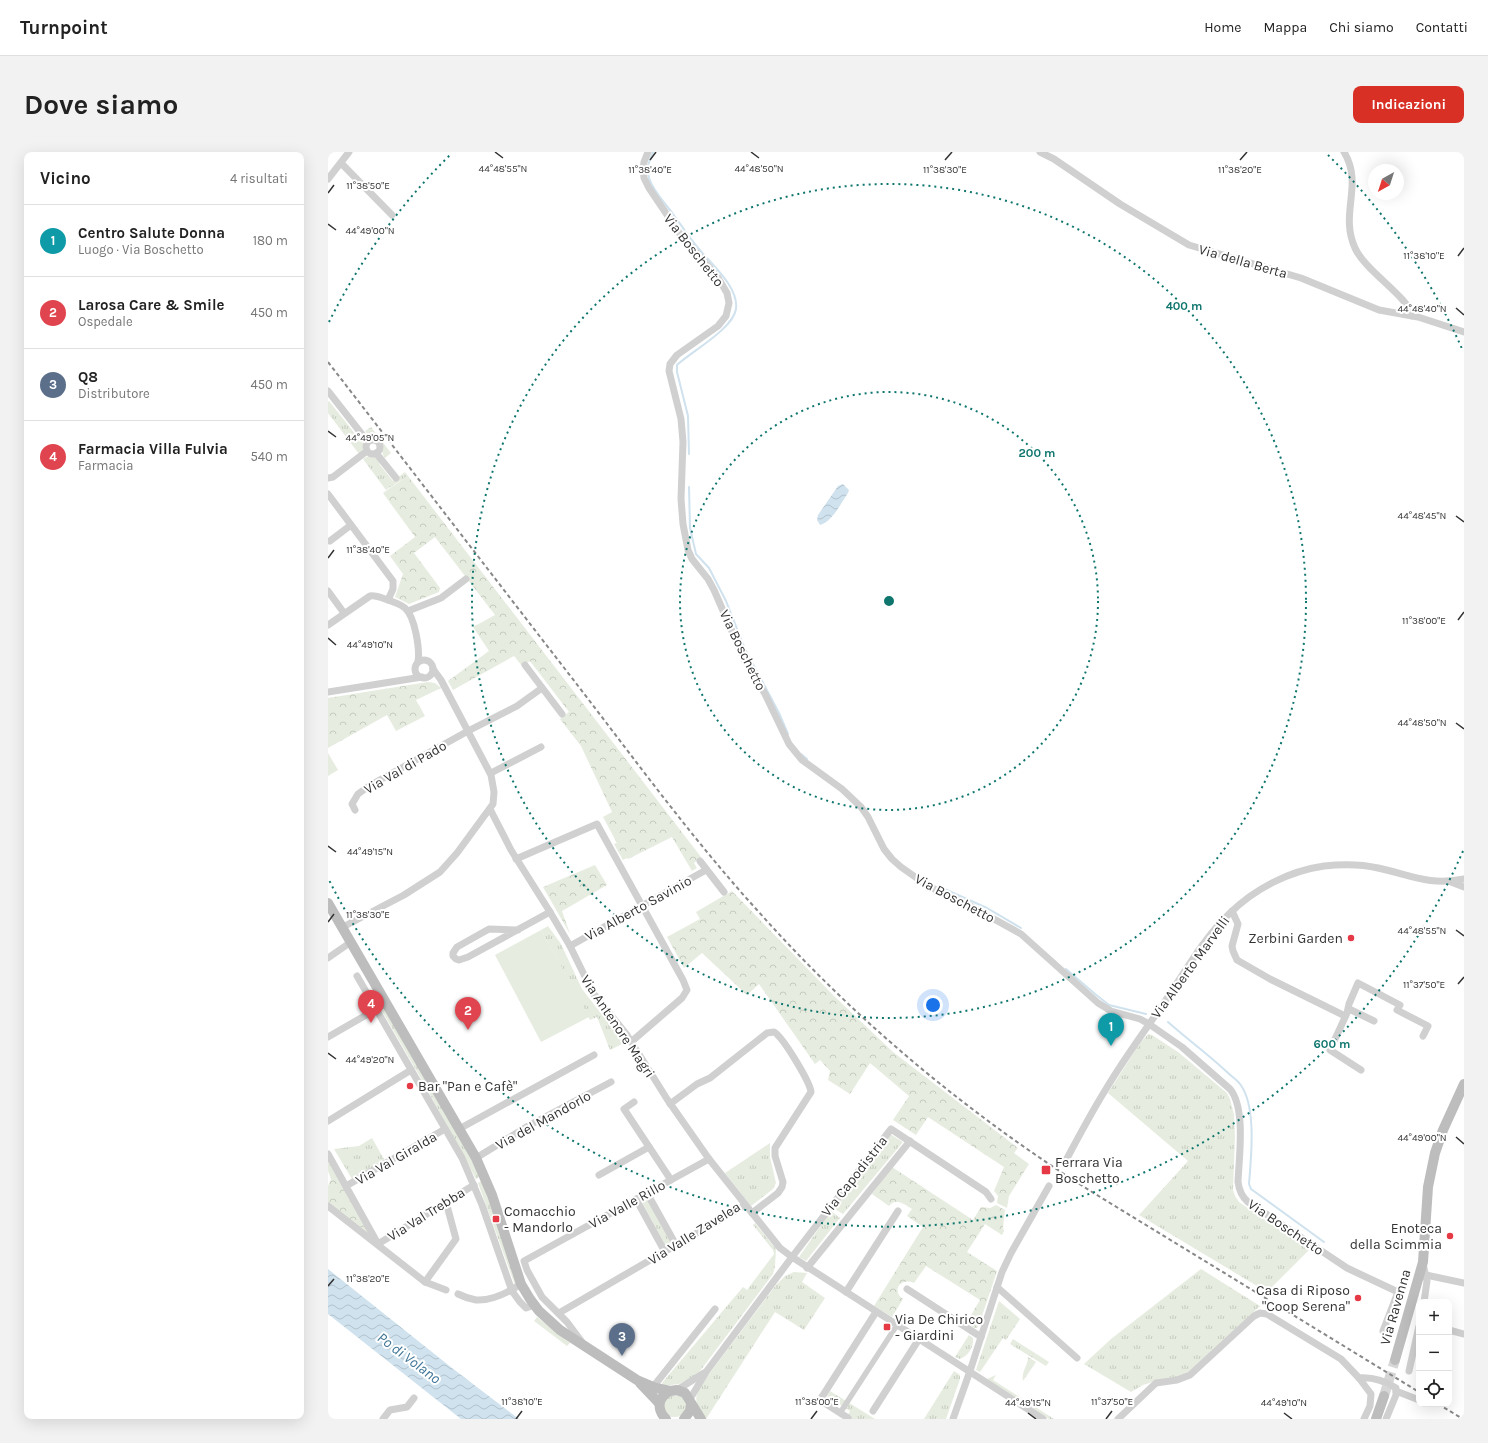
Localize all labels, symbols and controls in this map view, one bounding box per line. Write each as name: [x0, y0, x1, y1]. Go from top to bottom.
text: Turnpoint: [20, 17, 108, 39]
text: Home: [1204, 19, 1241, 36]
text: Mappa: [1263, 19, 1307, 36]
text: Chi siamo: [1329, 19, 1394, 36]
text: Contatti: [1416, 19, 1468, 36]
button: Indicazioni: [1353, 86, 1464, 123]
text: Dove siamo: [24, 88, 178, 121]
text: 44°48'55"N: [479, 163, 527, 175]
text: 44°48'50"N: [734, 163, 784, 175]
text: 11°38'40"E: [628, 164, 672, 176]
text: 11°38'30"E: [923, 164, 967, 176]
text: 11°38'20"E: [1218, 164, 1262, 176]
north arrow: [1368, 164, 1404, 200]
text: Vicino: [40, 168, 91, 188]
text: 4 risultati: [230, 171, 288, 186]
text: 11°38'50"E: [346, 180, 390, 192]
street label: Via Boschetto: [660, 210, 727, 290]
text: Centro Salute Donna: [78, 224, 225, 242]
text: 44°49'00"N: [345, 225, 395, 237]
text: 1: [51, 233, 55, 248]
text: 180 m: [253, 233, 288, 248]
street label: Via della Berta: [1197, 241, 1289, 282]
text: Luogo · Via Boschetto: [78, 242, 204, 257]
text: 11°38'10"E: [1403, 250, 1445, 262]
text: Larosa Care & Smile: [78, 296, 224, 314]
text: 400 m: [1166, 299, 1202, 313]
text: 44°48'40"N: [1397, 303, 1447, 315]
text: 2: [49, 305, 57, 320]
text: 450 m: [250, 305, 288, 320]
text: Ospedale: [78, 314, 133, 329]
text: Q8: [78, 368, 98, 386]
text: 3: [49, 377, 57, 392]
text: 450 m: [250, 377, 288, 392]
text: Distributore: [78, 386, 150, 401]
text: 44°49'05"N: [346, 432, 394, 444]
text: Farmacia Villa Fulvia: [78, 440, 228, 458]
text: 200 m: [1019, 446, 1055, 460]
text: 4: [49, 449, 57, 464]
text: 540 m: [250, 449, 288, 464]
text: Farmacia: [78, 458, 133, 473]
text: 44°48'45"N: [1398, 510, 1446, 522]
text: 11°38'40"E: [346, 544, 390, 556]
centre of rings: [882, 594, 896, 608]
street label: Via Boschetto: [716, 607, 769, 693]
text: 11°38'00"E: [1402, 615, 1446, 627]
text: 44°49'10"N: [347, 639, 393, 651]
text: 44°48'50"N: [1397, 717, 1447, 729]
street label: Via Val di Pado: [361, 737, 450, 798]
text: 44°49'15"N: [347, 846, 393, 858]
street label: Via Boschetto: [912, 870, 998, 927]
street label: Via Alberto Savinio: [582, 872, 695, 945]
text: 11°38'30"E: [346, 909, 390, 921]
street label: Via Alberto Marvelli: [1147, 913, 1233, 1022]
text: 44°48'55"N: [1398, 925, 1446, 937]
place label: Zerbini Garden: [1248, 930, 1343, 947]
marker: Zerbini Garden: [1346, 933, 1356, 943]
street label: Via Antenore Magri: [577, 972, 658, 1081]
text: 11°37'50"E: [1403, 979, 1445, 991]
pin: 4: [358, 990, 384, 1023]
your location: [923, 995, 943, 1015]
pin: 2: [455, 997, 481, 1030]
pin: 1: [1098, 1013, 1124, 1046]
text: 600 m: [1314, 1037, 1350, 1051]
text: 44°49'20"N: [346, 1054, 394, 1066]
place label: Bar "Pan e Cafè": [418, 1078, 517, 1095]
marker: Bar "Pan e Cafè": [405, 1081, 415, 1091]
street label: Via del Mandorlo: [493, 1087, 594, 1154]
street label: Via Val Giralda: [352, 1128, 440, 1189]
text: 44°49'00"N: [1397, 1132, 1447, 1144]
street label: Via Capodistria: [818, 1133, 891, 1220]
place label: Ferrara Via Boschetto: [1055, 1154, 1123, 1187]
marker: Ferrara Via Boschetto: [1040, 1164, 1052, 1176]
street label: Via Valle Rillo: [586, 1176, 668, 1232]
street label: Via Val Trebba: [384, 1184, 468, 1245]
street label: Via Boschetto: [1245, 1196, 1327, 1259]
street label: Via Valle Zavelea: [645, 1198, 744, 1269]
place label: Comacchio - Mandorlo: [504, 1203, 576, 1236]
marker: Comacchio - Mandorlo: [491, 1214, 501, 1224]
place label: Enoteca della Scimmia: [1350, 1220, 1442, 1253]
marker: Enoteca della Scimmia: [1445, 1231, 1455, 1241]
street label: Via Ravenna: [1377, 1267, 1414, 1347]
text: 11°38'20"E: [346, 1273, 390, 1285]
place label: Casa di Riposo "Coop Serena": [1256, 1282, 1350, 1315]
marker: Casa di Riposo "Coop Serena": [1353, 1293, 1363, 1303]
map controls: [1416, 1299, 1452, 1407]
button: +: [1416, 1299, 1452, 1335]
place label: Via De Chirico - Giardini: [895, 1311, 983, 1344]
marker: Via De Chirico - Giardini: [882, 1322, 892, 1332]
pin: 3: [609, 1323, 635, 1356]
water label: Po di Volano: [374, 1328, 445, 1388]
button: −: [1416, 1335, 1452, 1371]
button: locate: [1416, 1371, 1452, 1407]
text: 11°38'10"E: [501, 1396, 543, 1408]
text: 11°38'00"E: [795, 1396, 839, 1408]
text: 11°37'50"E: [1091, 1396, 1133, 1408]
text: 44°49'15"N: [1005, 1397, 1051, 1409]
text: 44°49'10"N: [1261, 1397, 1307, 1409]

